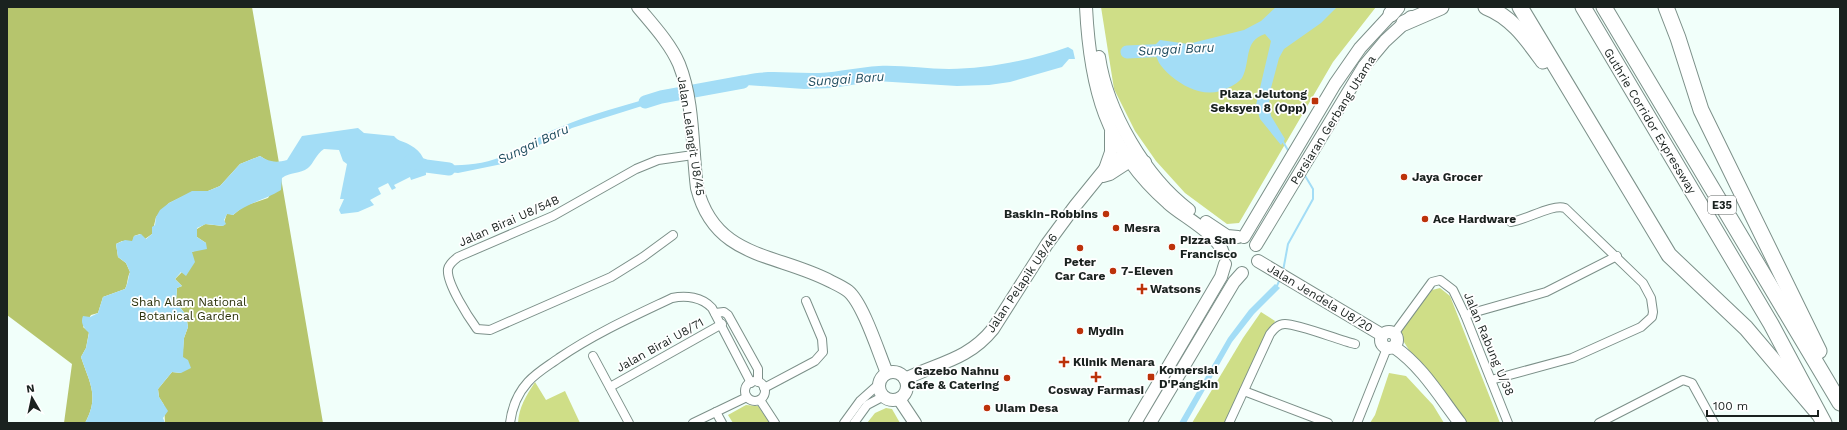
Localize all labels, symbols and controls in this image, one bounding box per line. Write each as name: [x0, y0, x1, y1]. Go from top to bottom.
water label: Sungai Baru: [1137, 39, 1215, 58]
street label: Guthrie Corridor Expressway: [1601, 46, 1700, 197]
street label: Persiaran Gerbang Utama: [1287, 53, 1379, 187]
water label: Sungai Baru: [807, 69, 885, 89]
street label: Jalan Lelangit U8/45: [675, 75, 707, 197]
place label: Plaza Jelutong Seksyen 8 (Opp): [1211, 87, 1307, 115]
marker: Plaza Jelutong Seksyen 8 (Opp): [1310, 96, 1320, 106]
water label: Sungai Baru: [495, 121, 571, 167]
place label: Jaya Grocer: [1412, 170, 1483, 184]
marker: Jaya Grocer: [1399, 172, 1409, 182]
street label: Jalan Birai U8/54B: [457, 192, 562, 249]
road number: E35: [1708, 196, 1736, 214]
place label: Baskin-Robbins: [1004, 207, 1099, 221]
marker: Baskin-Robbins: [1101, 209, 1111, 219]
place label: Ace Hardware: [1433, 212, 1516, 226]
marker: Ace Hardware: [1420, 214, 1430, 224]
place label: Mesra: [1124, 221, 1160, 235]
marker: Mesra: [1111, 223, 1121, 233]
street label: Jalan Pelapik U8/46: [984, 231, 1060, 335]
place label: Pizza San Francisco: [1180, 233, 1237, 261]
marker: Pizza San Francisco: [1167, 242, 1177, 252]
marker: Peter Car Care: [1075, 243, 1085, 253]
place label: Peter Car Care: [1055, 255, 1105, 283]
street label: Jalan Jendela U8/20: [1265, 261, 1375, 335]
place label: 7-Eleven: [1121, 264, 1173, 278]
marker: 7-Eleven: [1108, 266, 1118, 276]
place label: Watsons: [1150, 282, 1201, 296]
marker: Watsons: [1137, 284, 1147, 294]
street label: Jalan Rabung U/38: [1461, 290, 1517, 398]
park label: Shah Alam National Botanical Garden: [131, 295, 247, 323]
street label: Jalan Birai U8/71: [614, 315, 706, 375]
place label: Mydin: [1088, 324, 1124, 338]
marker: Mydin: [1075, 326, 1085, 336]
place label: Klinik Menara: [1073, 355, 1155, 369]
marker: Klinik Menara: [1058, 356, 1070, 368]
place label: Komersial D'Pangkin: [1159, 363, 1218, 391]
place label: Gazebo Nahnu Cafe & Catering: [908, 364, 999, 392]
marker: Cosway Farmasi: [1091, 372, 1101, 382]
marker: Komersial D'Pangkin: [1146, 372, 1156, 382]
marker: Gazebo Nahnu Cafe & Catering: [1002, 373, 1012, 383]
north arrow: [12, 378, 52, 418]
text: N: [25, 382, 36, 396]
place label: Cosway Farmasi: [1048, 383, 1144, 397]
scale bar: [1707, 392, 1818, 418]
text: 100 m: [1713, 399, 1748, 413]
place label: Ulam Desa: [995, 401, 1058, 415]
marker: Ulam Desa: [982, 403, 992, 413]

